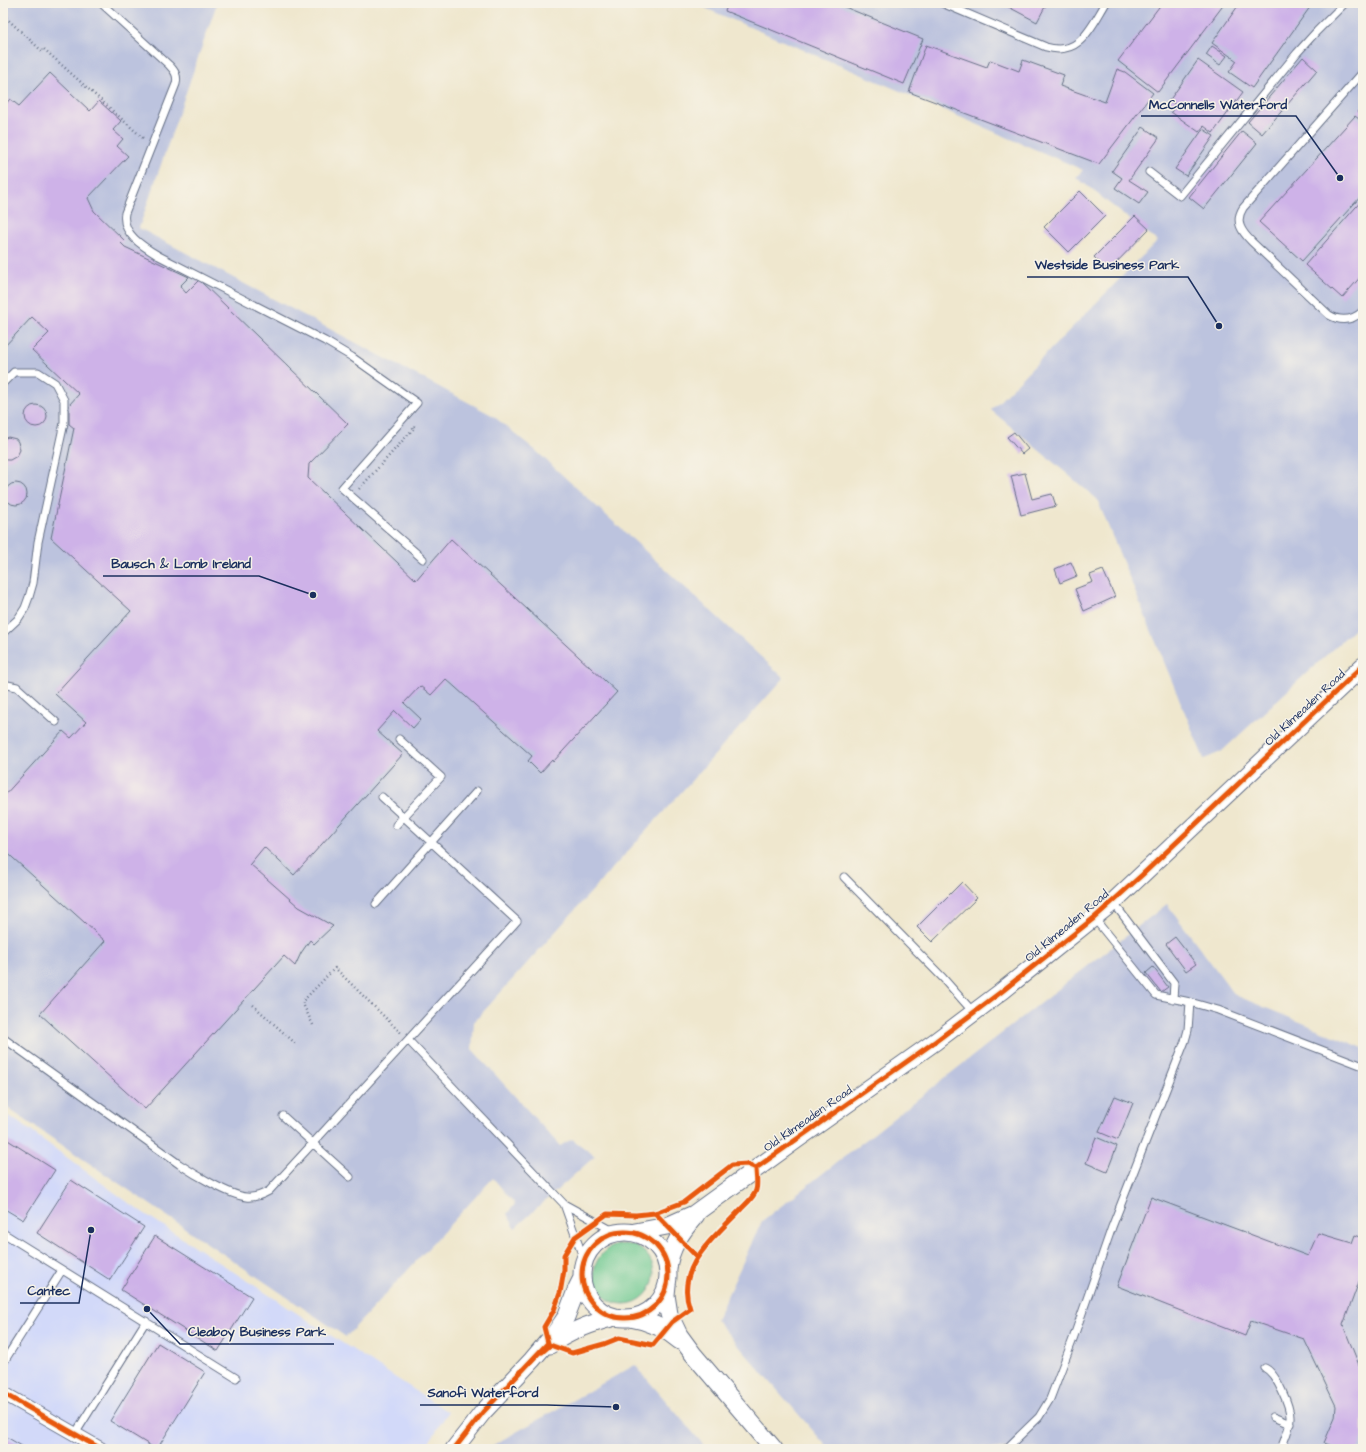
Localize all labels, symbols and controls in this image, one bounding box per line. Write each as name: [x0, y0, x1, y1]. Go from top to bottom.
callout: McConnells Waterford: [1141, 91, 1296, 116]
text: McConnells Waterford: [1149, 96, 1288, 114]
callout: Westside Business Park: [1027, 252, 1188, 277]
text: Westside Business Park: [1034, 256, 1180, 274]
callout: Bausch & Lomb Ireland: [103, 551, 259, 576]
text: Bausch & Lomb Ireland: [111, 555, 251, 573]
street label: Old Kilmeaden Road: [1261, 666, 1349, 750]
street label: Old Kilmeaden Road: [1021, 886, 1113, 966]
street label: Old Kilmeaden Road: [760, 1082, 856, 1156]
callout: Cantec: [20, 1278, 79, 1303]
text: Cantec: [28, 1282, 71, 1300]
callout: Cleaboy Business Park: [180, 1319, 334, 1344]
text: Cleaboy Business Park: [188, 1323, 327, 1342]
callout: Sanofi Waterford: [420, 1380, 547, 1405]
text: Sanofi Waterford: [427, 1384, 539, 1402]

